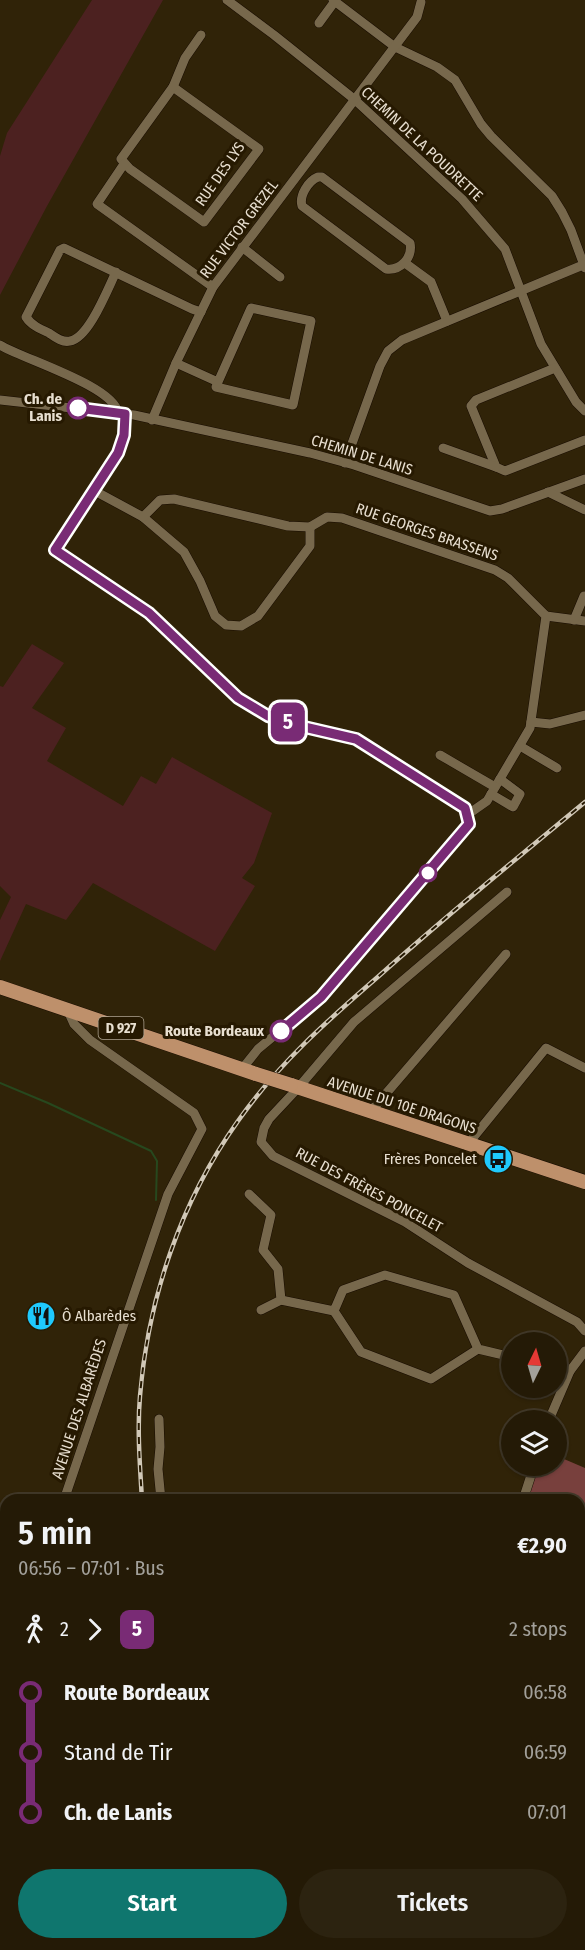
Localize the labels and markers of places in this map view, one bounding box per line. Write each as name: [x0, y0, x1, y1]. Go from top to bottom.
place label: Ch. de Lanis: [24, 390, 62, 425]
marker: Ch. de Lanis: [67, 397, 89, 419]
unlabelled marker: [419, 864, 437, 882]
marker: Route Bordeaux: [270, 1020, 292, 1042]
place label: Route Bordeaux: [165, 1022, 265, 1040]
bus stop icon: Frères Poncelet: [482, 1143, 514, 1175]
place label: Frères Poncelet: [384, 1150, 477, 1168]
restaurant icon: Ô Albarèdes: [25, 1300, 57, 1332]
place label: Ô Albarèdes: [62, 1307, 136, 1325]

